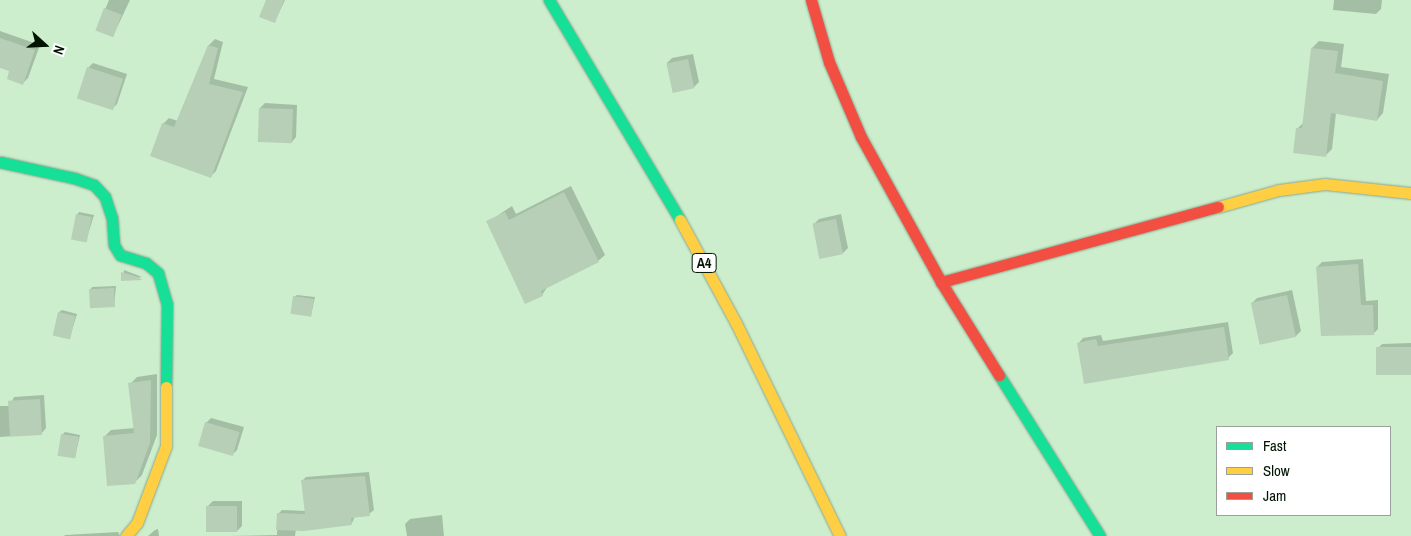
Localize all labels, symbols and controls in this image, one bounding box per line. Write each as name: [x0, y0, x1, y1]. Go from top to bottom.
north arrow: [20, 20, 70, 70]
text: N: [49, 43, 69, 57]
road number: A4: [692, 252, 716, 274]
legend: [1216, 426, 1391, 516]
text: Fast: [1263, 435, 1286, 456]
text: Slow: [1263, 460, 1290, 481]
text: Jam: [1263, 485, 1286, 506]

